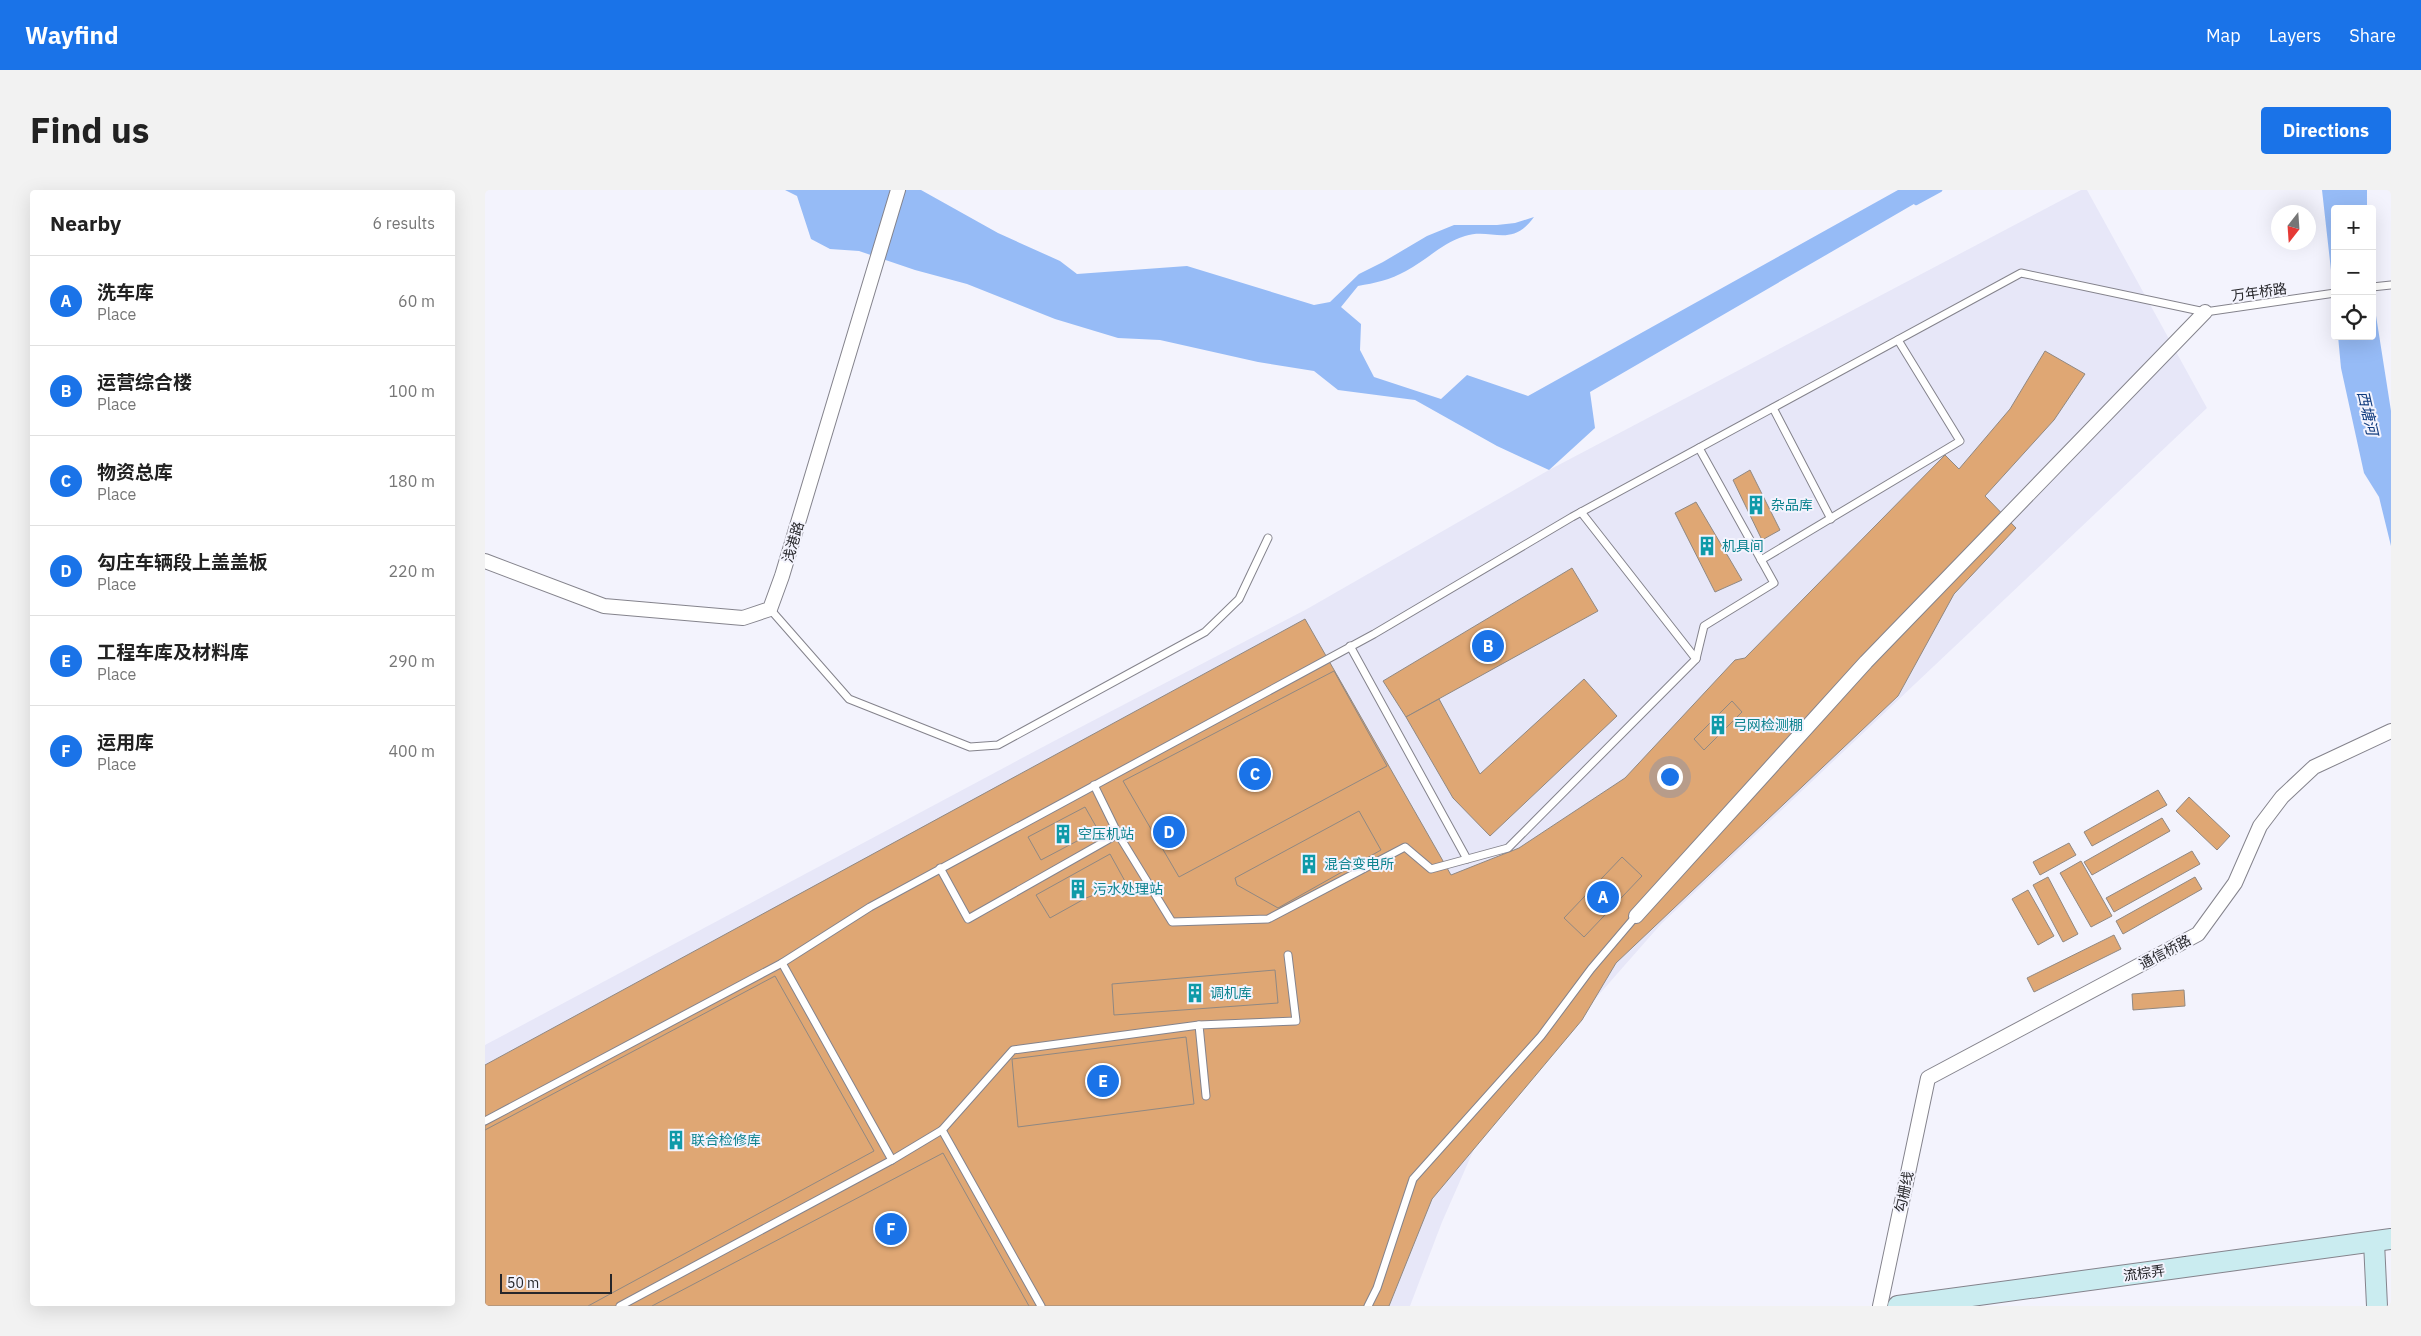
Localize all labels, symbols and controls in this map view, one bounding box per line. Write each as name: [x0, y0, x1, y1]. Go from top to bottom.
text: Wayfind: [25, 19, 118, 51]
text: Map: [2206, 24, 2241, 47]
text: Layers: [2269, 24, 2321, 47]
text: Share: [2349, 24, 2396, 47]
text: Find us: [30, 107, 149, 153]
button: Directions: [2261, 107, 2391, 154]
north arrow: [2271, 205, 2316, 250]
map controls: [2331, 205, 2376, 340]
button: +: [2331, 205, 2376, 250]
text: Nearby: [50, 209, 121, 237]
text: 6 results: [372, 213, 435, 233]
button: −: [2331, 250, 2376, 295]
street label: 万年桥路: [2230, 279, 2288, 305]
text: 洗车库: [97, 280, 154, 304]
text: A: [61, 291, 71, 311]
text: 60 m: [398, 291, 435, 311]
button: locate: [2331, 295, 2376, 340]
text: Place: [97, 304, 136, 324]
text: 运营综合楼: [97, 370, 192, 394]
text: B: [61, 381, 71, 401]
text: 100 m: [388, 381, 435, 401]
water label: 西塘河: [2354, 389, 2383, 440]
text: Place: [97, 394, 136, 414]
text: 物资总库: [97, 460, 173, 484]
text: C: [61, 471, 71, 491]
text: 180 m: [388, 471, 435, 491]
text: Place: [97, 484, 136, 504]
building icon: 杂品库: [1745, 494, 1767, 516]
place label: 杂品库: [1771, 496, 1813, 514]
street label: 浅港路: [778, 519, 808, 565]
building icon: 机具间: [1696, 535, 1718, 557]
place label: 机具间: [1722, 537, 1764, 555]
text: 勾庄车辆段上盖盖板: [97, 550, 268, 574]
text: D: [60, 561, 72, 581]
text: 220 m: [388, 561, 435, 581]
text: Place: [97, 574, 136, 594]
pin: B: [1472, 627, 1504, 665]
text: 工程车库及材料库: [97, 640, 249, 664]
text: E: [61, 651, 71, 671]
text: 290 m: [388, 651, 435, 671]
text: Place: [97, 664, 136, 684]
building icon: 弓网检测棚: [1707, 714, 1729, 736]
place label: 弓网检测棚: [1733, 716, 1803, 734]
text: 运用库: [97, 730, 154, 754]
text: F: [61, 741, 71, 761]
text: 400 m: [388, 741, 435, 761]
text: Place: [97, 754, 136, 774]
pin: C: [1239, 755, 1271, 793]
your location: [1657, 764, 1683, 790]
pin: D: [1153, 813, 1185, 851]
building icon: 空压机站: [1052, 823, 1074, 845]
place label: 空压机站: [1078, 825, 1134, 843]
building icon: 混合变电所: [1298, 853, 1320, 875]
place label: 混合变电所: [1324, 855, 1394, 873]
building icon: 污水处理站: [1067, 878, 1089, 900]
pin: A: [1587, 878, 1619, 916]
place label: 污水处理站: [1093, 880, 1163, 898]
street label: 通信桥路: [2136, 931, 2194, 973]
building icon: 调机库: [1184, 982, 1206, 1004]
place label: 调机库: [1210, 984, 1252, 1002]
pin: E: [1087, 1062, 1119, 1100]
building icon: 联合检修库: [665, 1129, 687, 1151]
place label: 联合检修库: [691, 1131, 761, 1149]
street label: 勾栅线: [1891, 1170, 1917, 1214]
pin: F: [875, 1210, 907, 1248]
street label: 流棕弄: [2122, 1261, 2166, 1285]
scale bar: [500, 1271, 613, 1294]
text: 50 m: [507, 1274, 539, 1292]

